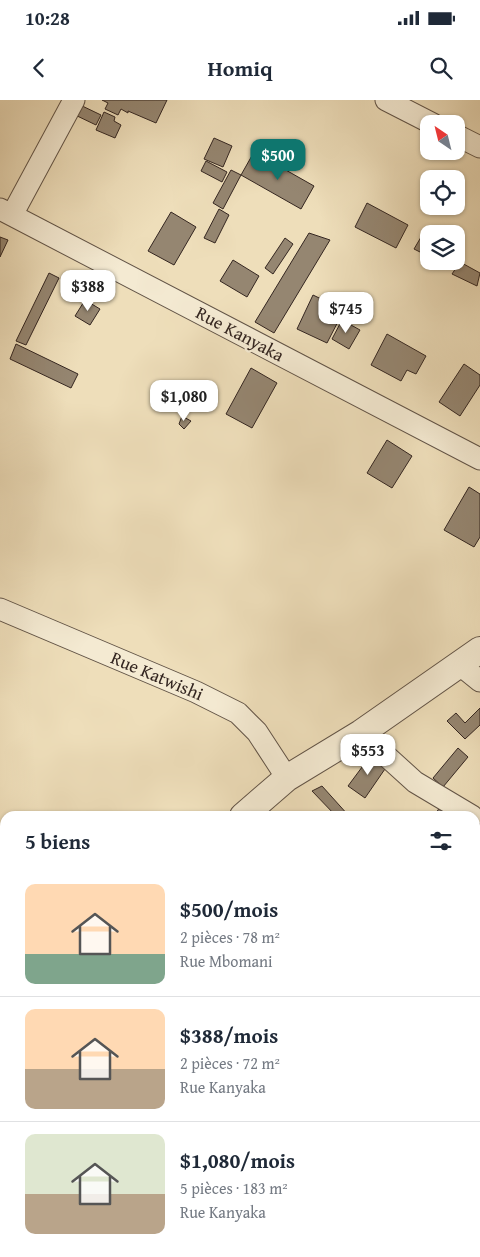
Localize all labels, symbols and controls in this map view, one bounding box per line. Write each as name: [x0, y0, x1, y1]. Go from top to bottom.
text: 10:28: [25, 4, 70, 32]
text: Homiq: [208, 52, 272, 84]
icon: back: [25, 54, 53, 82]
icon: search: [427, 54, 455, 82]
north arrow: [420, 115, 465, 160]
map controls: [420, 115, 465, 270]
pin: $500: [248, 138, 308, 181]
text: $500: [261, 143, 295, 167]
button: locate: [420, 170, 465, 215]
button: layers: [420, 225, 465, 270]
pin: $388: [58, 270, 118, 312]
text: $388: [71, 274, 105, 298]
pin: $745: [316, 292, 376, 334]
text: $745: [329, 296, 363, 320]
street label: Rue Kanyaka: [191, 299, 290, 368]
pin: $1,080: [143, 380, 225, 422]
text: $1,080: [161, 384, 207, 408]
street label: Rue Katwishi: [107, 644, 208, 707]
pin: $553: [338, 734, 398, 776]
text: $553: [351, 738, 385, 762]
text: 5 biens: [25, 826, 90, 857]
icon: filters: [427, 827, 455, 855]
text: $500/mois: [180, 894, 278, 925]
icon: home: [65, 904, 125, 964]
text: 2 pièces · 78 m²: [180, 925, 280, 949]
text: Rue Mbomani: [180, 949, 273, 973]
text: $388/mois: [180, 1020, 278, 1051]
icon: home: [65, 1029, 125, 1089]
text: 2 pièces · 72 m²: [180, 1051, 280, 1075]
text: Rue Kanyaka: [180, 1075, 266, 1099]
text: $1,080/mois: [180, 1145, 295, 1176]
icon: home: [65, 1154, 125, 1214]
text: 5 pièces · 183 m²: [180, 1176, 288, 1200]
text: Rue Kanyaka: [180, 1200, 266, 1224]

